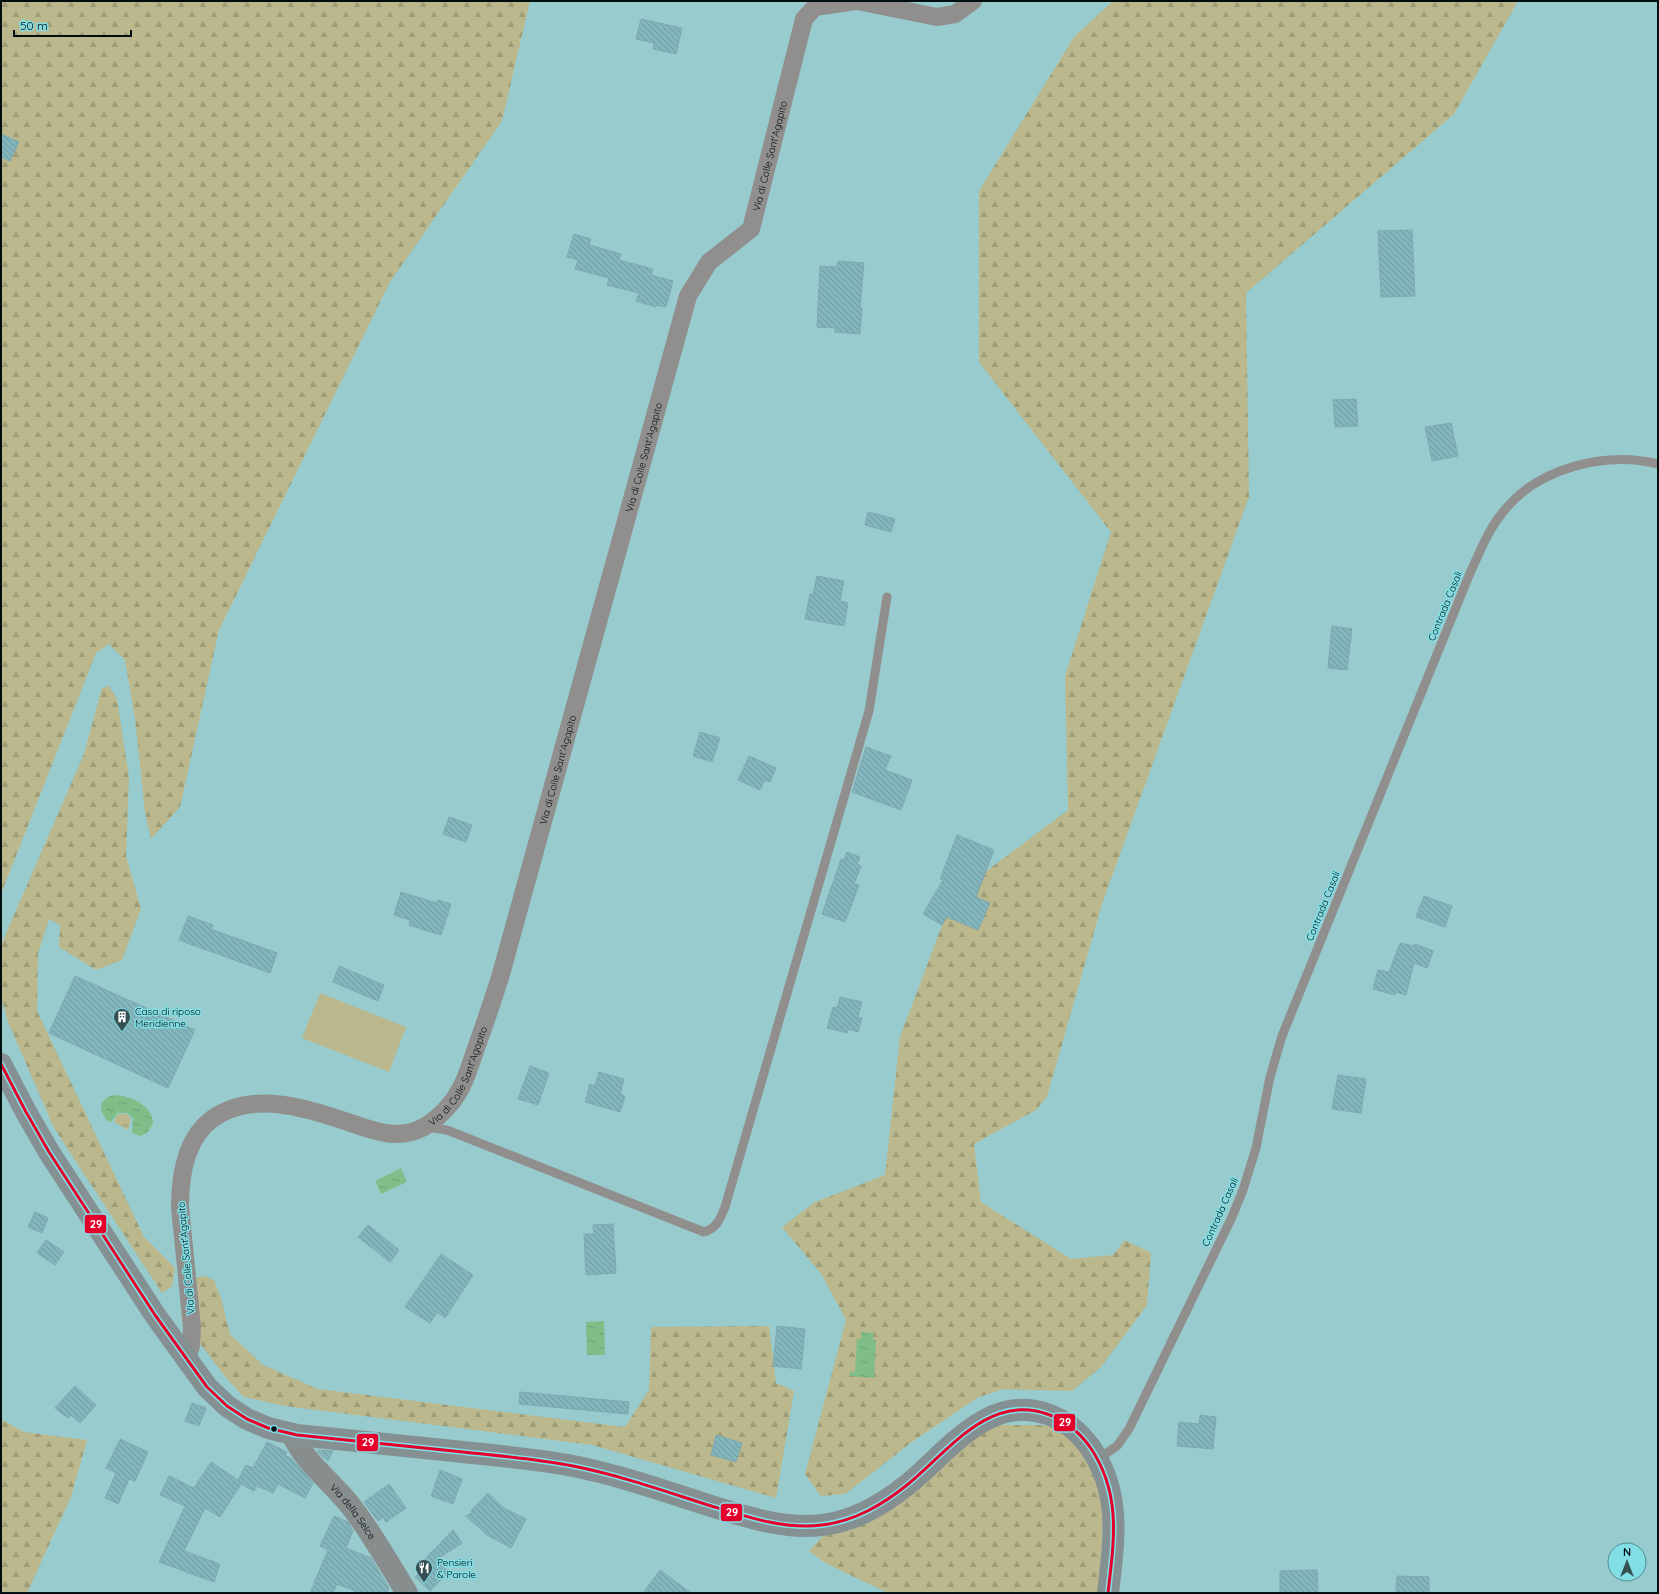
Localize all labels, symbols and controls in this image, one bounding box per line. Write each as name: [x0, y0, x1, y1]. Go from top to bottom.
scale bar: [14, 12, 131, 38]
text: 50 m: [20, 18, 48, 33]
street label: Via di Colle Sant'Agapito: [749, 99, 790, 212]
street label: Via di Colle Sant'Agapito: [622, 401, 665, 513]
street label: Contrada Casali: [1425, 569, 1465, 643]
street label: Via di Colle Sant'Agapito: [536, 713, 579, 826]
street label: Contrada Casali: [1303, 869, 1343, 943]
place label: Casa di riposo Meridienne: [135, 1005, 201, 1030]
building icon: Casa di riposo Meridienne: [112, 1007, 132, 1032]
street label: Via di Colle Sant'Agapito: [426, 1024, 490, 1129]
street label: Contrada Casali: [1199, 1175, 1241, 1249]
street label: Via di Colle Sant'Agapito: [175, 1201, 197, 1315]
line badge: 29: [84, 1214, 107, 1234]
text: 29: [90, 1217, 102, 1231]
line badge: 29: [1053, 1413, 1076, 1432]
text: 29: [1059, 1415, 1071, 1429]
unlabelled marker: [269, 1424, 279, 1434]
line badge: 29: [356, 1433, 379, 1452]
text: 29: [362, 1435, 374, 1449]
street label: Via della Selce: [328, 1481, 379, 1542]
line badge: 29: [720, 1503, 743, 1522]
text: 29: [726, 1505, 738, 1519]
north arrow: [1607, 1542, 1647, 1582]
text: N: [1623, 1545, 1631, 1559]
place label: Pensieri & Parole: [437, 1556, 476, 1581]
restaurant icon: Pensieri & Parole: [414, 1558, 434, 1583]

